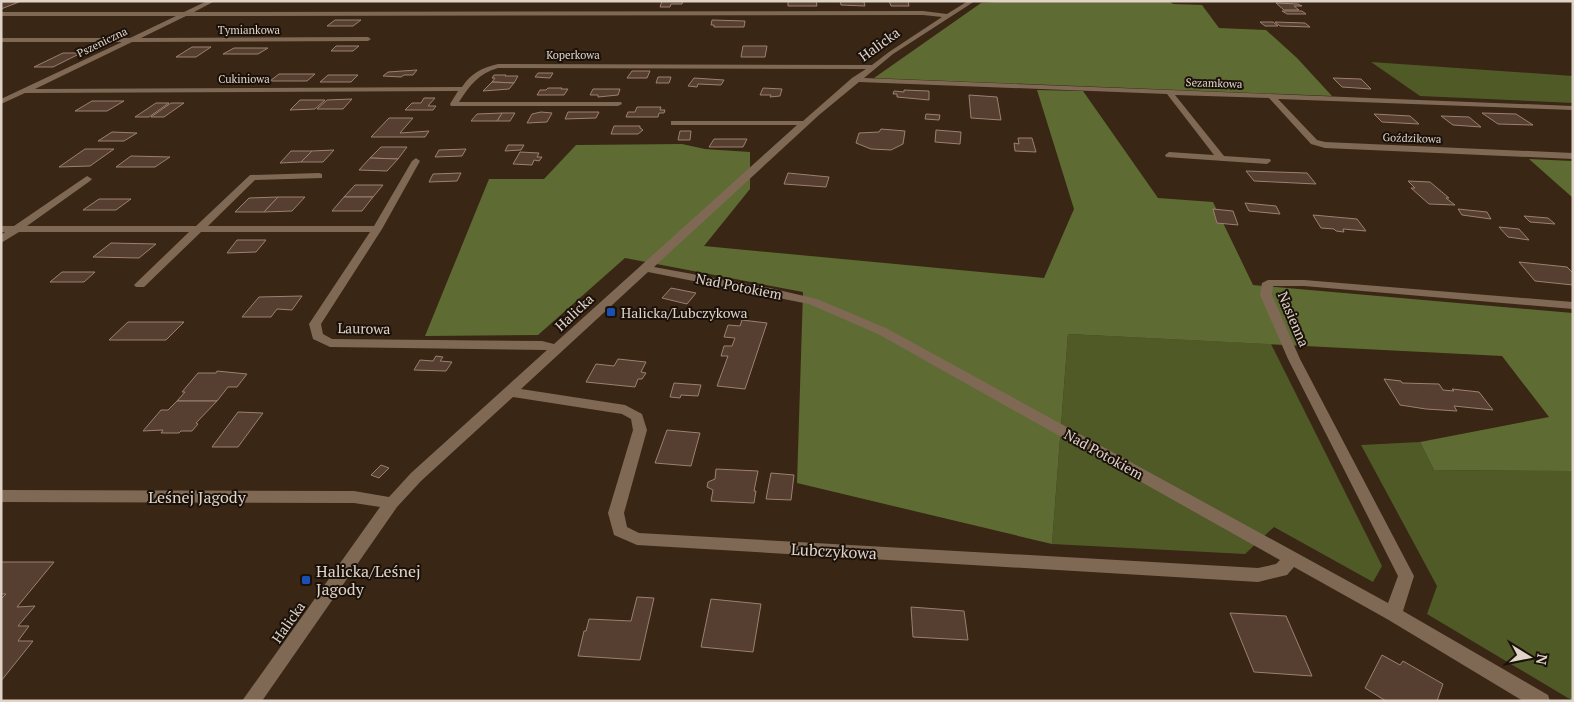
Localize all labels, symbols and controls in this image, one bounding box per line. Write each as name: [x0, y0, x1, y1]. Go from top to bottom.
street label: Tymiankowa: [218, 23, 281, 37]
street label: Halicka: [855, 23, 903, 65]
street label: Pszeniczna: [75, 24, 130, 60]
street label: Koperkowa: [546, 48, 600, 62]
street label: Cukiniowa: [218, 72, 270, 86]
street label: Sezamkowa: [1185, 75, 1243, 91]
street label: Goździkowa: [1382, 130, 1442, 146]
street label: Nad Potokiem: [694, 268, 784, 304]
street label: Nasienna: [1274, 288, 1314, 350]
street label: Halicka: [551, 289, 597, 335]
place label: Halicka/Lubczykowa: [621, 303, 748, 322]
marker: Halicka/Lubczykowa: [605, 306, 617, 318]
street label: Laurowa: [337, 318, 391, 338]
street label: Nad Potokiem: [1061, 424, 1147, 484]
street label: Leśnej Jagody: [148, 486, 247, 508]
street label: Lubczykowa: [790, 538, 878, 564]
place label: Halicka/Leśnej Jagody: [316, 560, 421, 600]
marker: Halicka/Leśnej Jagody: [300, 574, 312, 586]
street label: Halicka: [267, 597, 309, 647]
north arrow: [1504, 632, 1554, 682]
text: N: [1532, 652, 1553, 667]

